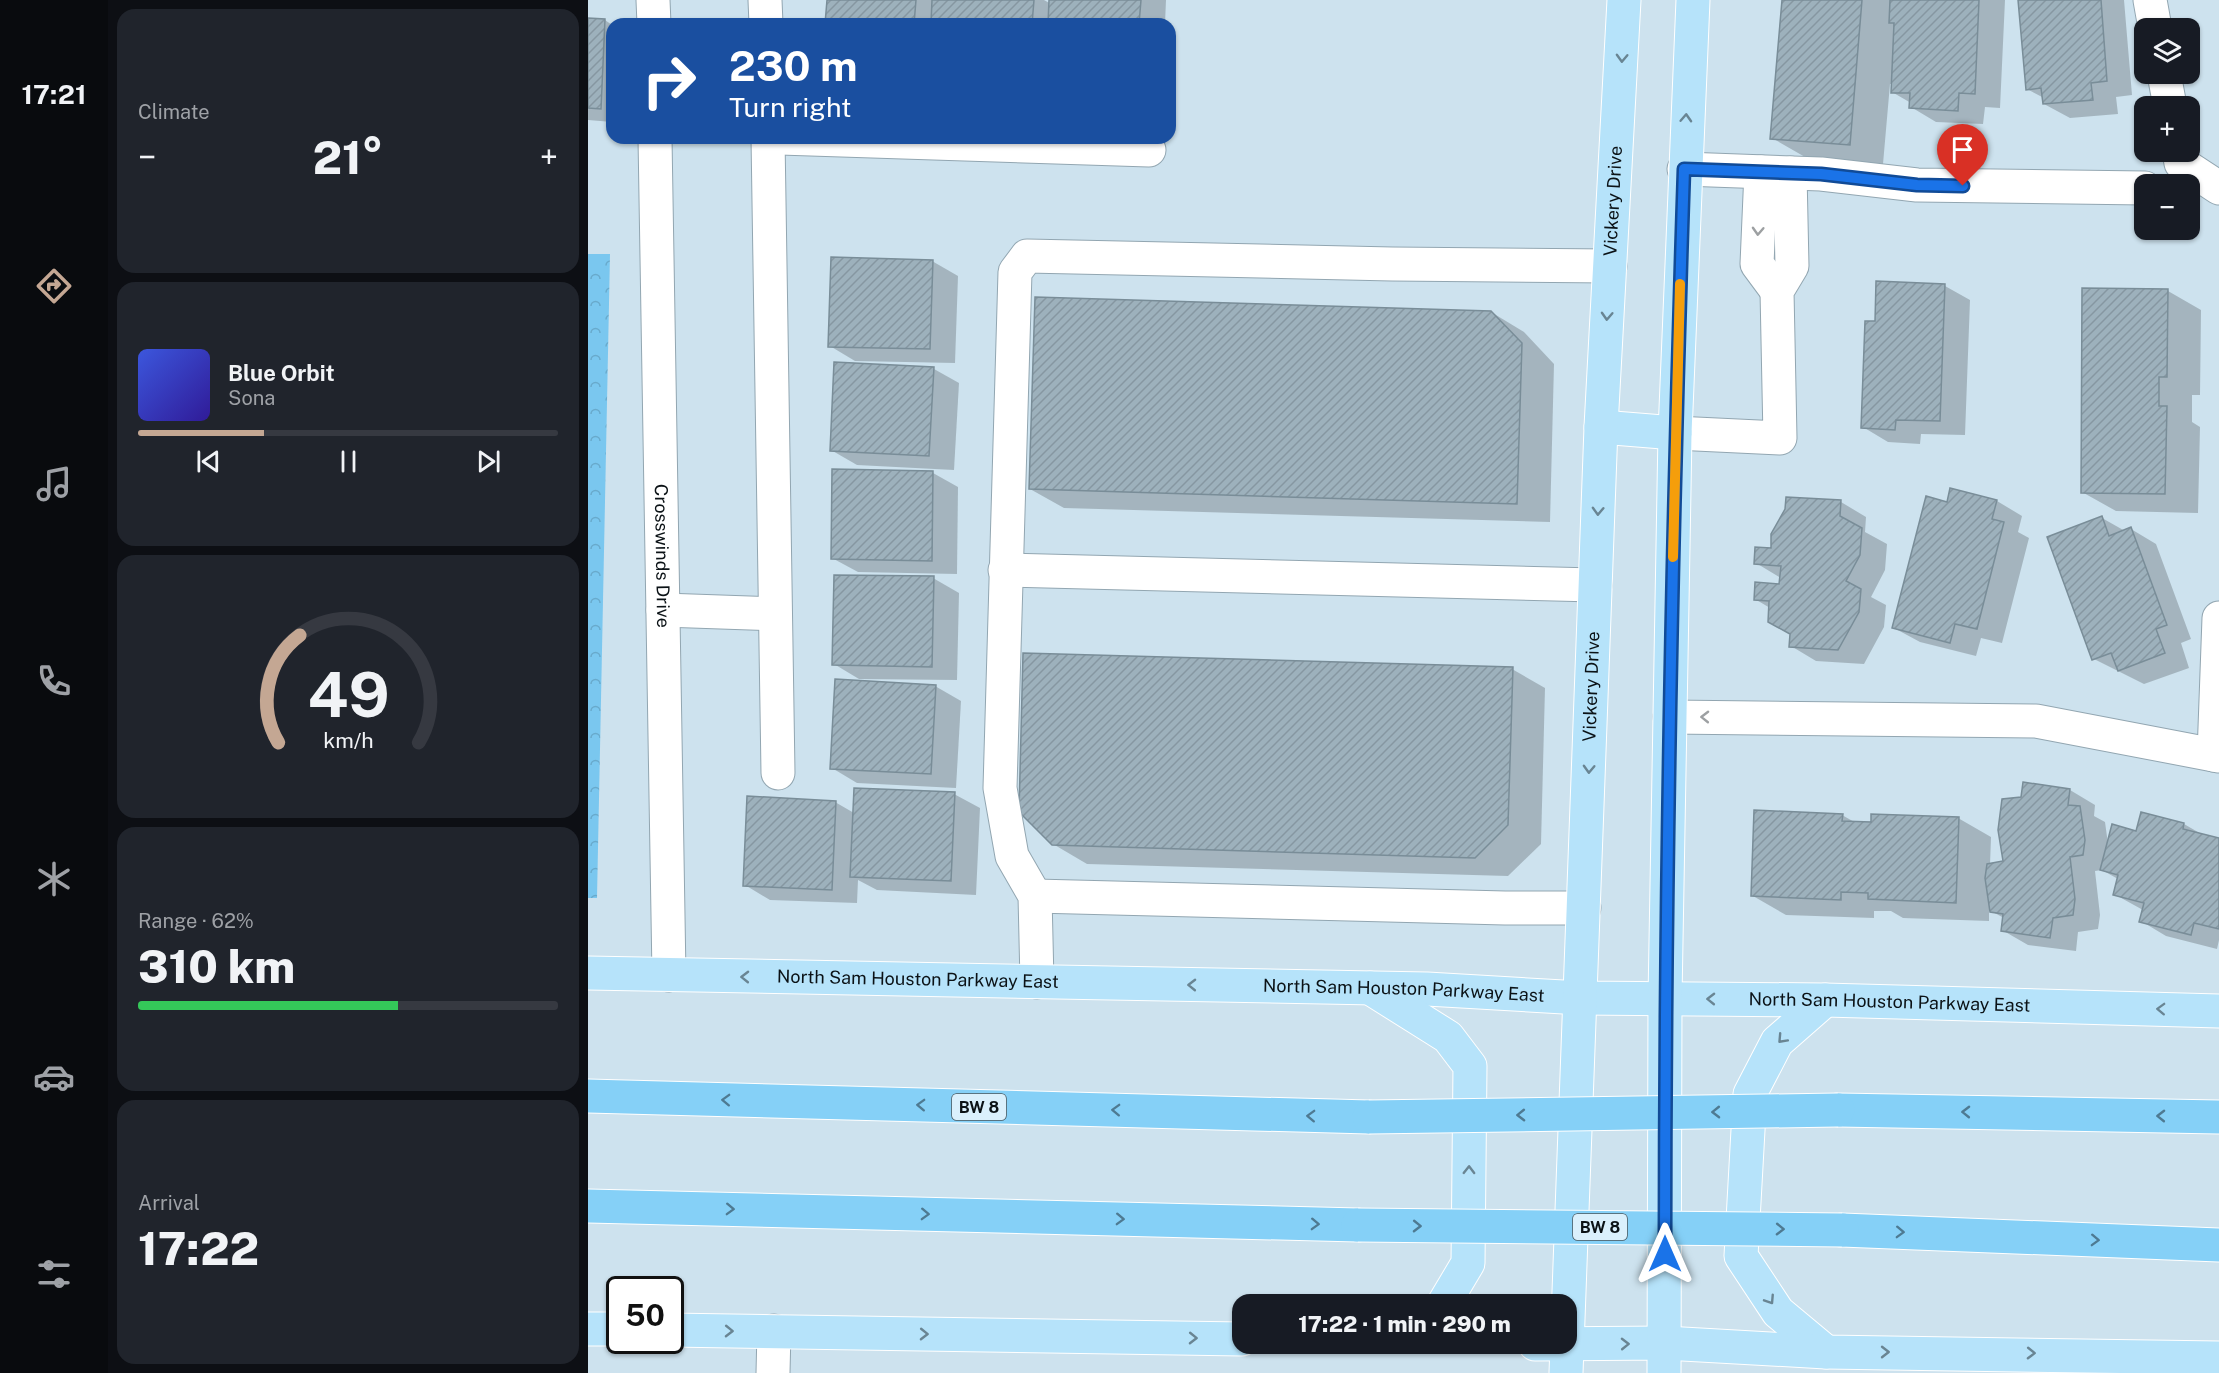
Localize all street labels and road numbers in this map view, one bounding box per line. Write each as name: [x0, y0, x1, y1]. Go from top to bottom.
street label: Vickery Drive: [1599, 145, 1626, 257]
street label: Crosswinds Drive: [651, 484, 674, 628]
street label: Vickery Drive: [1578, 631, 1603, 742]
street label: North Sam Houston Parkway East: [777, 966, 1059, 992]
street label: North Sam Houston Parkway East: [1263, 975, 1545, 1006]
street label: North Sam Houston Parkway East: [1748, 988, 2031, 1016]
road number: BW 8: [952, 1094, 1006, 1120]
road number: BW 8: [1573, 1214, 1627, 1240]

